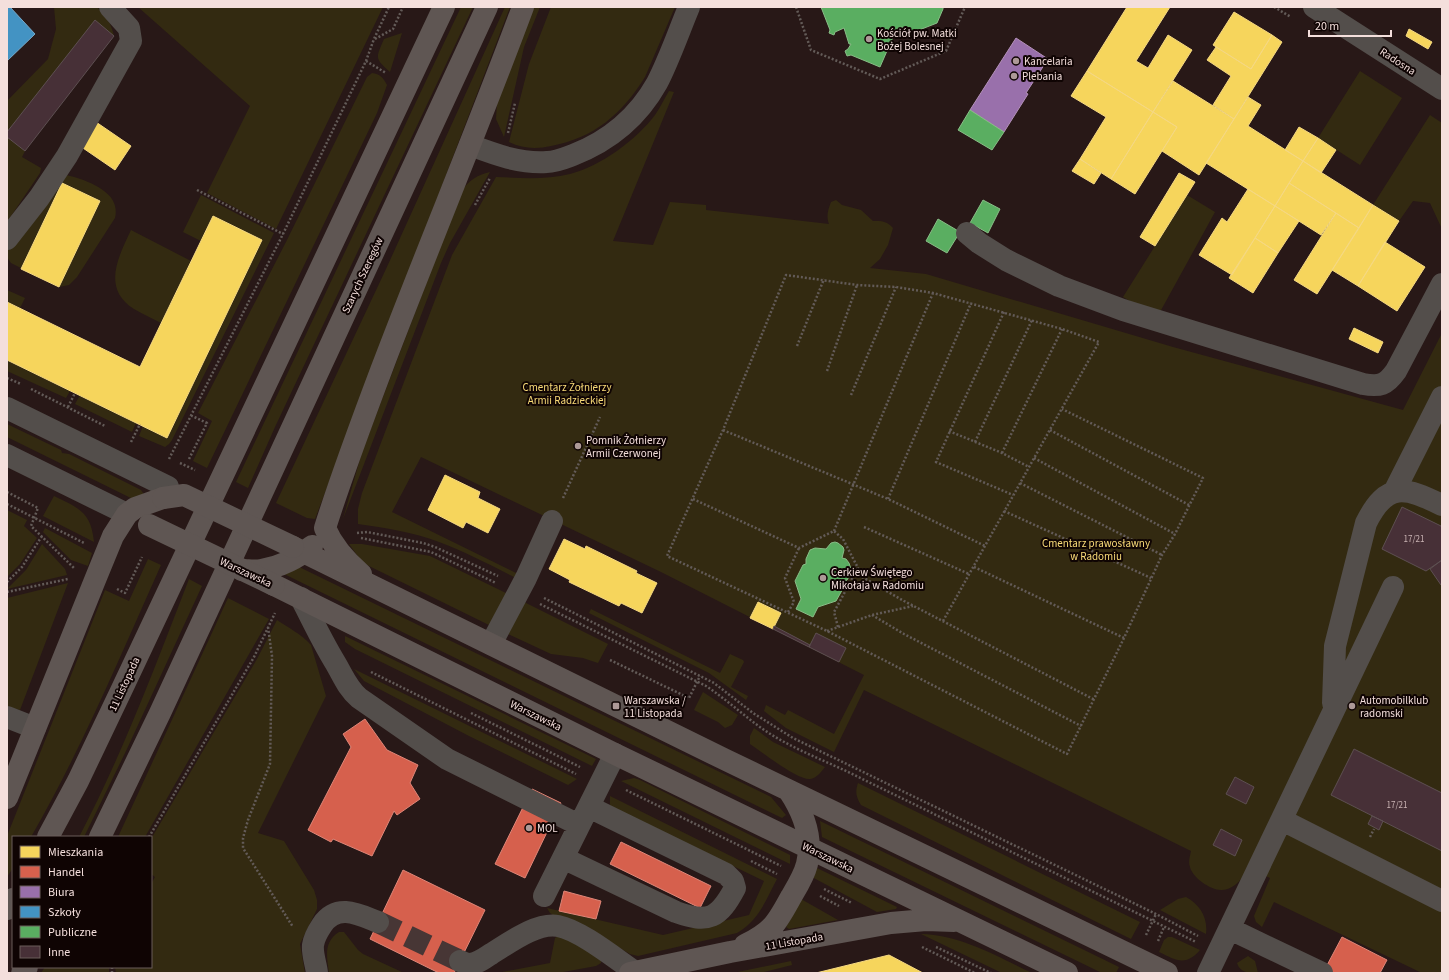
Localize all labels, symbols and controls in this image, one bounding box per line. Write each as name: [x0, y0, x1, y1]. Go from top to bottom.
scale bar: [1309, 12, 1391, 38]
text: 20 m: [1315, 18, 1339, 35]
place label: Kościół pw. Matki Bożej Bolesnej: [877, 26, 957, 54]
marker: Kościół pw. Matki Bożej Bolesnej: [864, 34, 874, 44]
street label: Radosna: [1377, 44, 1419, 79]
place label: Kancelaria: [1024, 54, 1073, 69]
marker: Kancelaria: [1011, 56, 1021, 66]
place label: Plebania: [1022, 69, 1062, 84]
marker: Plebania: [1009, 71, 1019, 81]
street label: Szarych Szeregów: [338, 235, 387, 316]
park label: Cmentarz Żołnierzy Armii Radzieckiej: [522, 380, 612, 408]
place label: Pomnik Żołnierzy Armii Czerwonej: [586, 433, 666, 461]
marker: Pomnik Żołnierzy Armii Czerwonej: [573, 441, 583, 451]
house number: 17/21: [1403, 533, 1425, 546]
park label: Cmentarz prawosławny w Radomiu: [1042, 536, 1150, 564]
street label: Warszawska: [217, 554, 274, 591]
place label: Cerkiew Świętego Mikołaja w Radomiu: [831, 565, 924, 593]
marker: Cerkiew Świętego Mikołaja w Radomiu: [818, 573, 828, 583]
street label: 11 Listopada: [105, 655, 144, 714]
place label: Warszawska / 11 Listopada: [624, 693, 686, 721]
place label: Automobilklub radomski: [1360, 693, 1428, 721]
street label: Warszawska: [507, 696, 564, 734]
marker: Warszawska / 11 Listopada: [611, 701, 621, 711]
marker: Automobilklub radomski: [1347, 701, 1357, 711]
house number: 17/21: [1386, 799, 1408, 812]
place label: MOL: [537, 821, 558, 836]
marker: MOL: [524, 823, 534, 833]
legend: [12, 836, 152, 968]
street label: Warszawska: [799, 838, 856, 876]
text: Mieszkania: [48, 844, 103, 861]
text: Handel: [48, 864, 84, 881]
text: Biura: [48, 884, 74, 901]
text: Szkoły: [48, 904, 81, 921]
text: Publiczne: [48, 924, 97, 941]
street label: 11 Listopada: [764, 929, 824, 954]
text: Inne: [48, 944, 70, 961]

